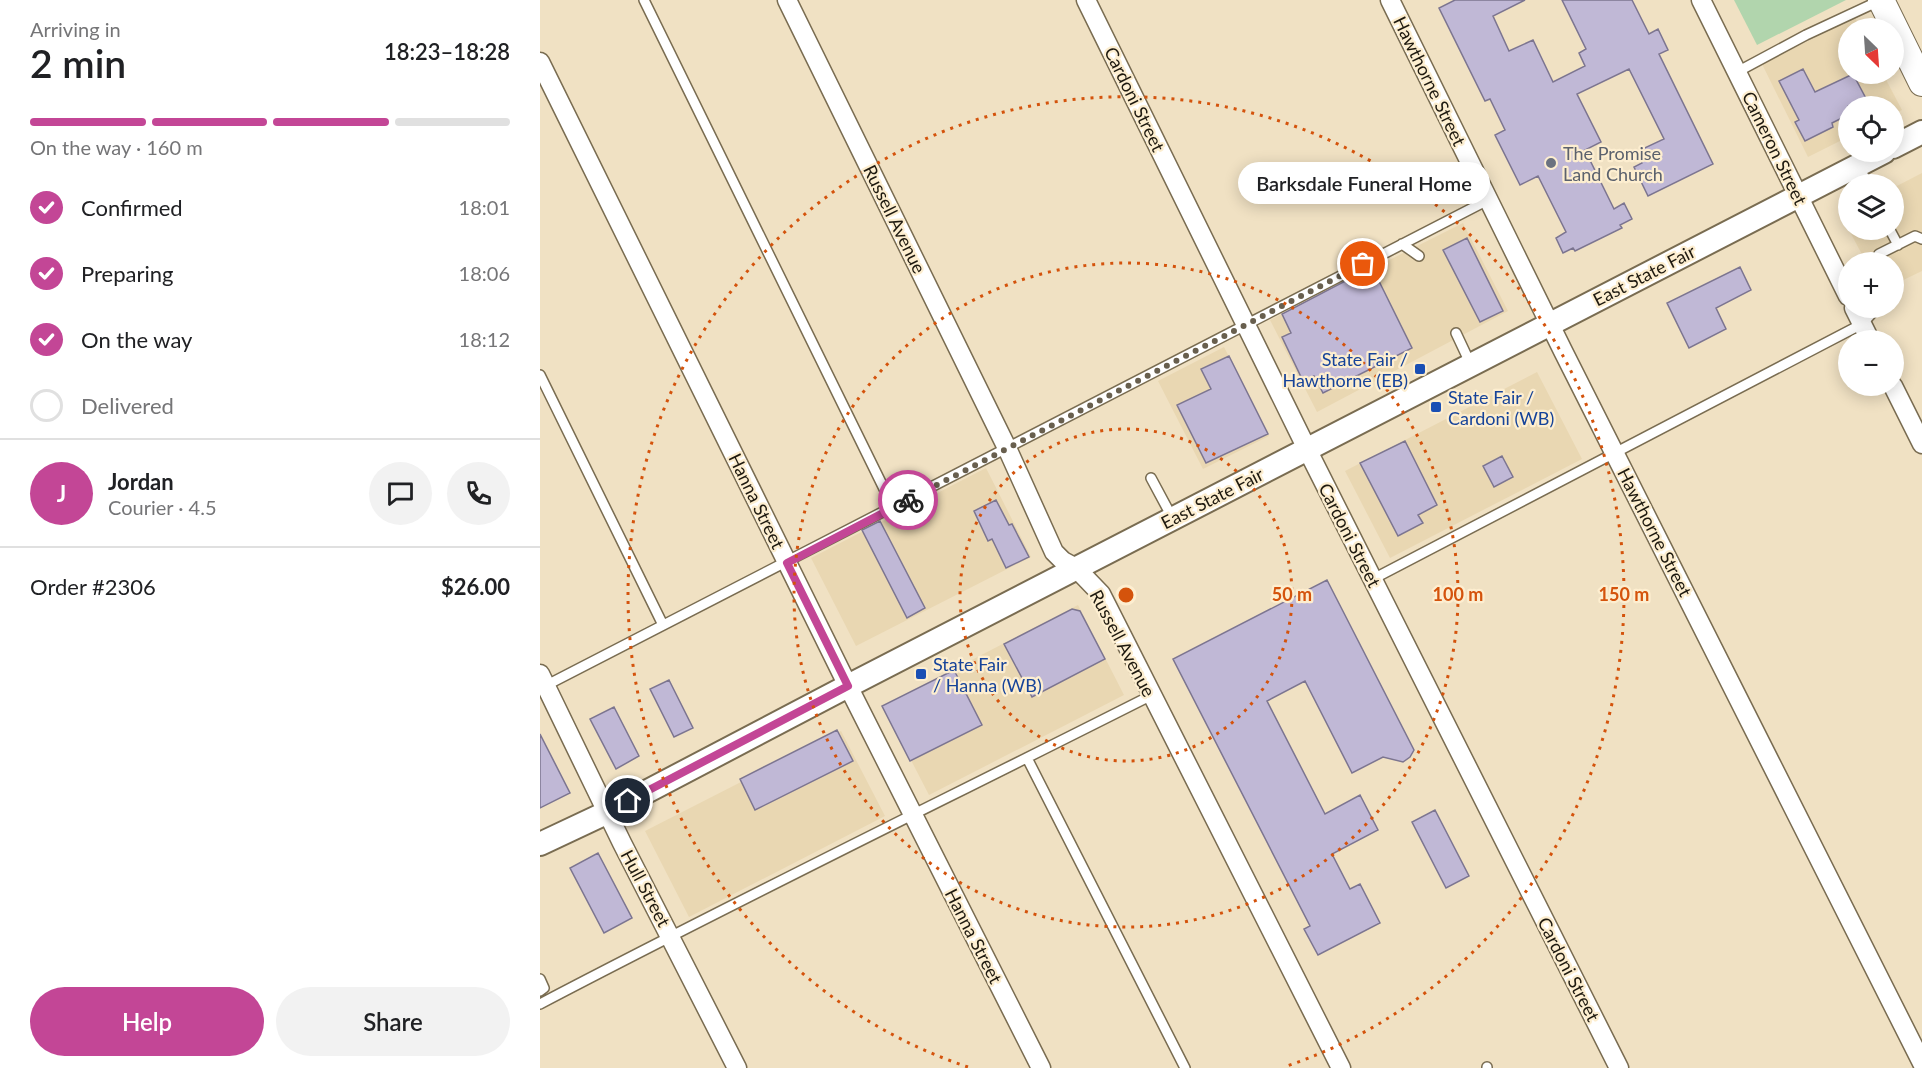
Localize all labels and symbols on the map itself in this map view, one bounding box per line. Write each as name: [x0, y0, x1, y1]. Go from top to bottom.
street label: Hawthorne Street: [1389, 13, 1471, 150]
north arrow: [1838, 18, 1904, 84]
street label: Cardoni Street: [1100, 43, 1170, 155]
street label: Cameron Street: [1738, 88, 1812, 209]
place label: The Promise Land Church: [1563, 142, 1663, 185]
marker: The Promise Land Church: [1544, 156, 1558, 170]
street label: Russell Avenue: [859, 161, 931, 277]
callout: Barksdale Funeral Home: [1237, 162, 1489, 204]
pin: [1337, 238, 1388, 289]
street label: East State Fair: [1589, 240, 1699, 310]
place label: State Fair / Hawthorne (EB): [1282, 348, 1408, 391]
marker: State Fair / Hawthorne (EB): [1413, 362, 1427, 376]
place label: State Fair / Cardoni (WB): [1448, 386, 1554, 429]
marker: State Fair / Cardoni (WB): [1429, 400, 1443, 414]
street label: Hanna Street: [724, 450, 790, 553]
street label: East State Fair: [1157, 463, 1267, 533]
street label: Hawthorne Street: [1613, 464, 1697, 600]
courier: [878, 470, 938, 530]
street label: Cardoni Street: [1314, 479, 1386, 591]
text: 50 m: [1272, 583, 1312, 605]
text: 100 m: [1433, 583, 1483, 605]
text: 150 m: [1599, 583, 1649, 605]
centre of rings: [1116, 585, 1136, 605]
street label: Russell Avenue: [1086, 586, 1160, 700]
place label: State Fair / Hanna (WB): [933, 653, 1042, 696]
marker: State Fair / Hanna (WB): [914, 667, 928, 681]
pin: [602, 775, 653, 826]
street label: Hull Street: [617, 846, 676, 931]
street label: Hanna Street: [941, 885, 1008, 988]
street label: Cardoni Street: [1533, 913, 1605, 1025]

